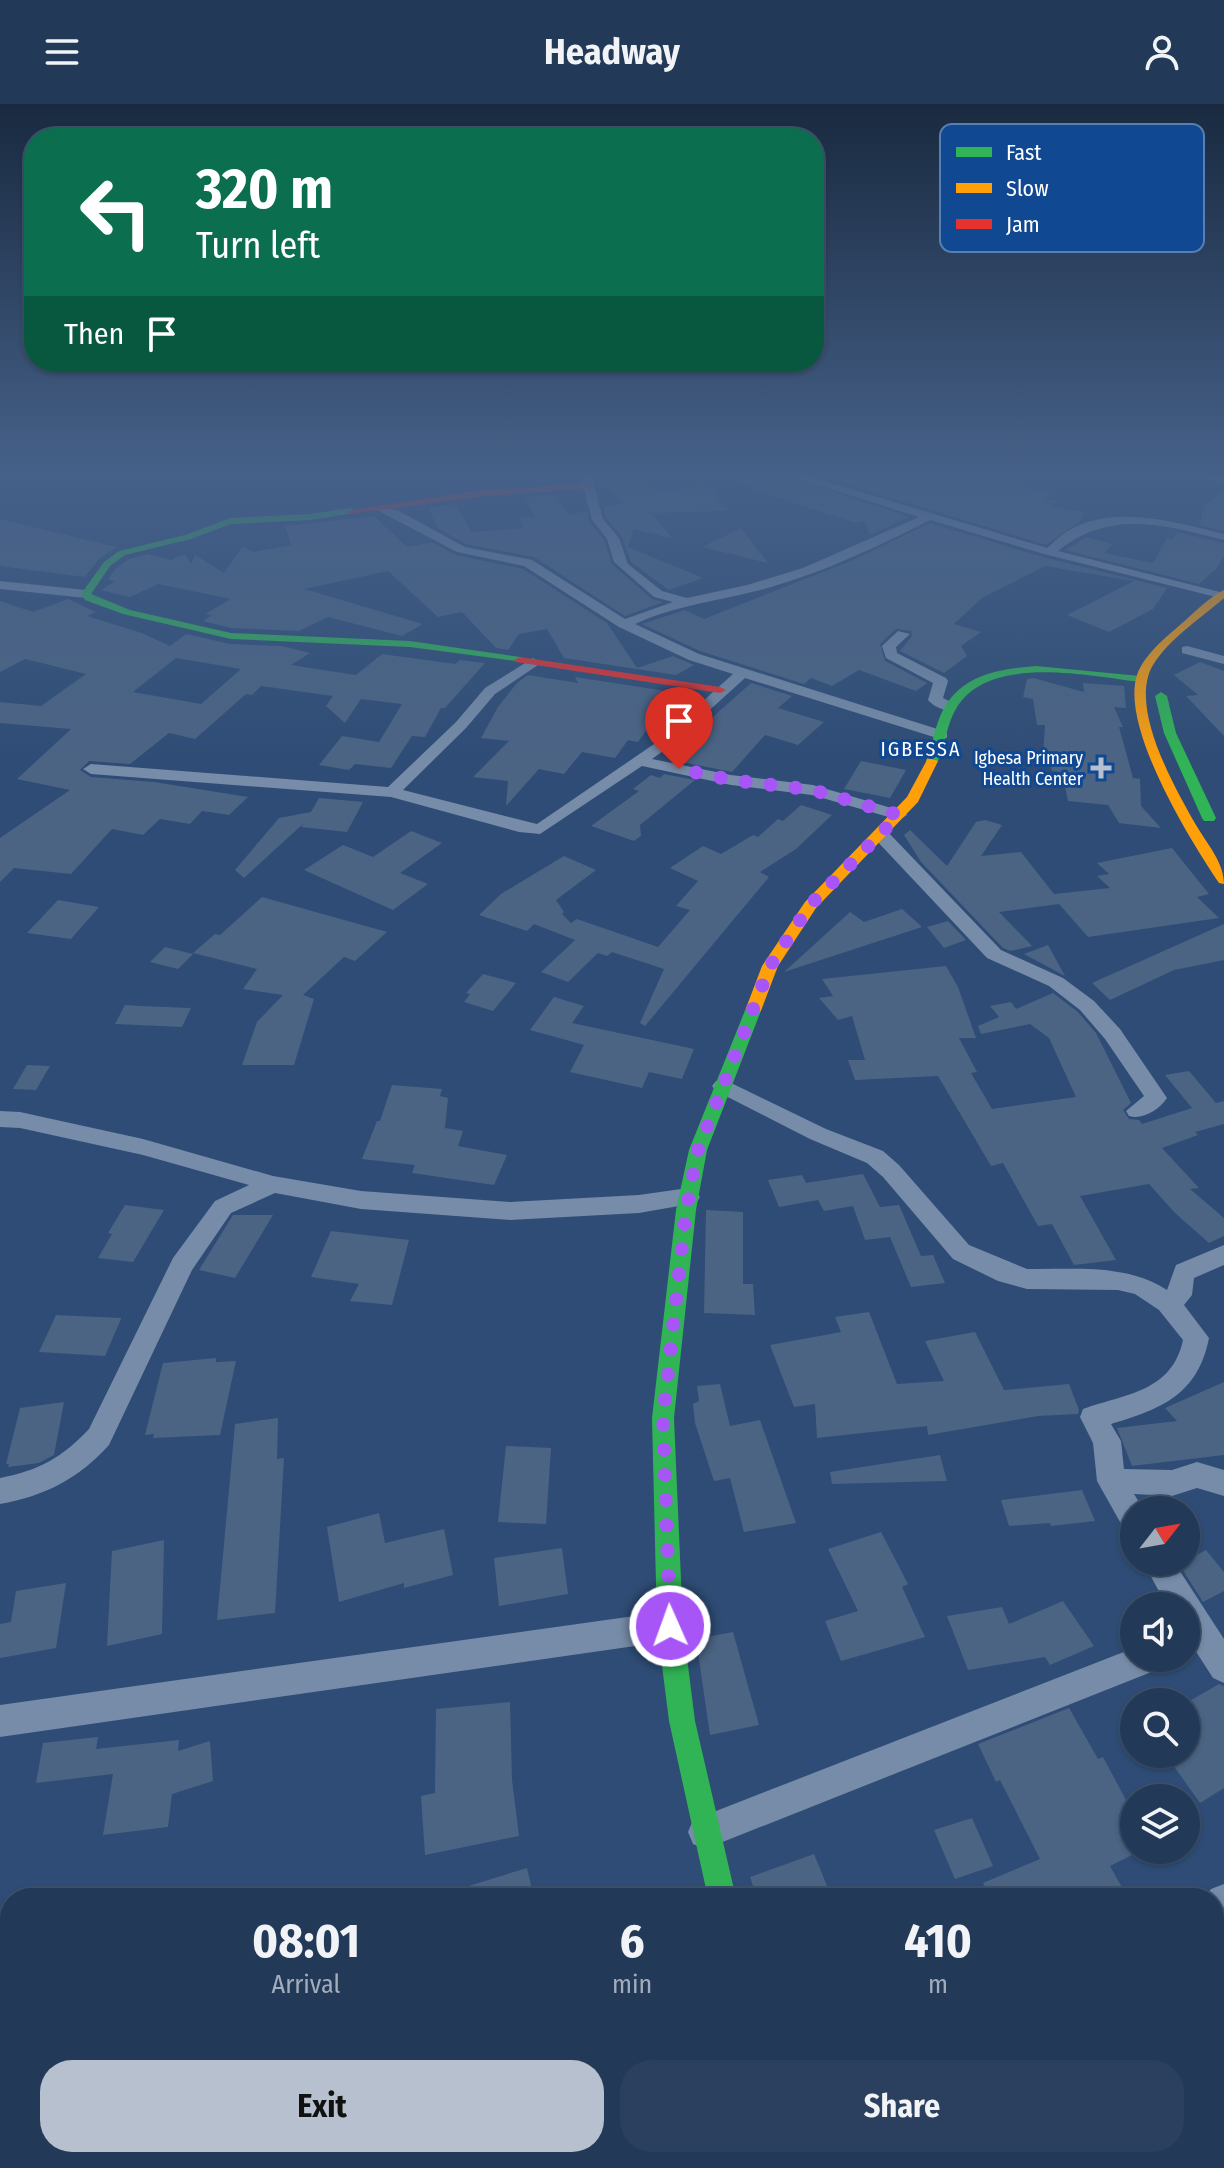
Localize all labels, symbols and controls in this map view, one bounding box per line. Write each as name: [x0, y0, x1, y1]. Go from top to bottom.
icon: menu: [40, 30, 84, 74]
text: Headway: [544, 30, 680, 74]
icon: person: [1140, 30, 1184, 74]
legend: [940, 124, 1204, 252]
text: Fast: [1006, 139, 1042, 166]
text: 320 m: [196, 156, 333, 223]
icon: left: [64, 160, 168, 264]
text: Slow: [1006, 175, 1049, 202]
text: Jam: [1006, 211, 1040, 238]
text: Turn left: [196, 224, 320, 268]
icon: arrive: [140, 312, 184, 356]
text: Then: [64, 316, 124, 352]
pin: [645, 687, 713, 769]
icon: arrive: [657, 699, 701, 743]
district label: IGBESSA: [881, 737, 961, 761]
place label: Igbesa Primary Health Center: [974, 747, 1084, 790]
marker: Igbesa Primary Health Center: [1090, 757, 1112, 779]
north arrow: [1120, 1496, 1200, 1576]
map controls: [1120, 1496, 1200, 1864]
position arrow: [628, 1584, 712, 1668]
button: sound: [1120, 1592, 1200, 1672]
button: search: [1120, 1688, 1200, 1768]
button: layers: [1120, 1784, 1200, 1864]
text: 08:01: [252, 1912, 360, 1970]
text: 6: [619, 1912, 645, 1970]
text: 410: [904, 1912, 972, 1970]
text: Arrival: [271, 1969, 340, 2000]
text: min: [612, 1969, 652, 2000]
text: m: [928, 1969, 948, 2000]
button: Exit: [40, 2060, 604, 2152]
button: Share: [620, 2060, 1184, 2152]

